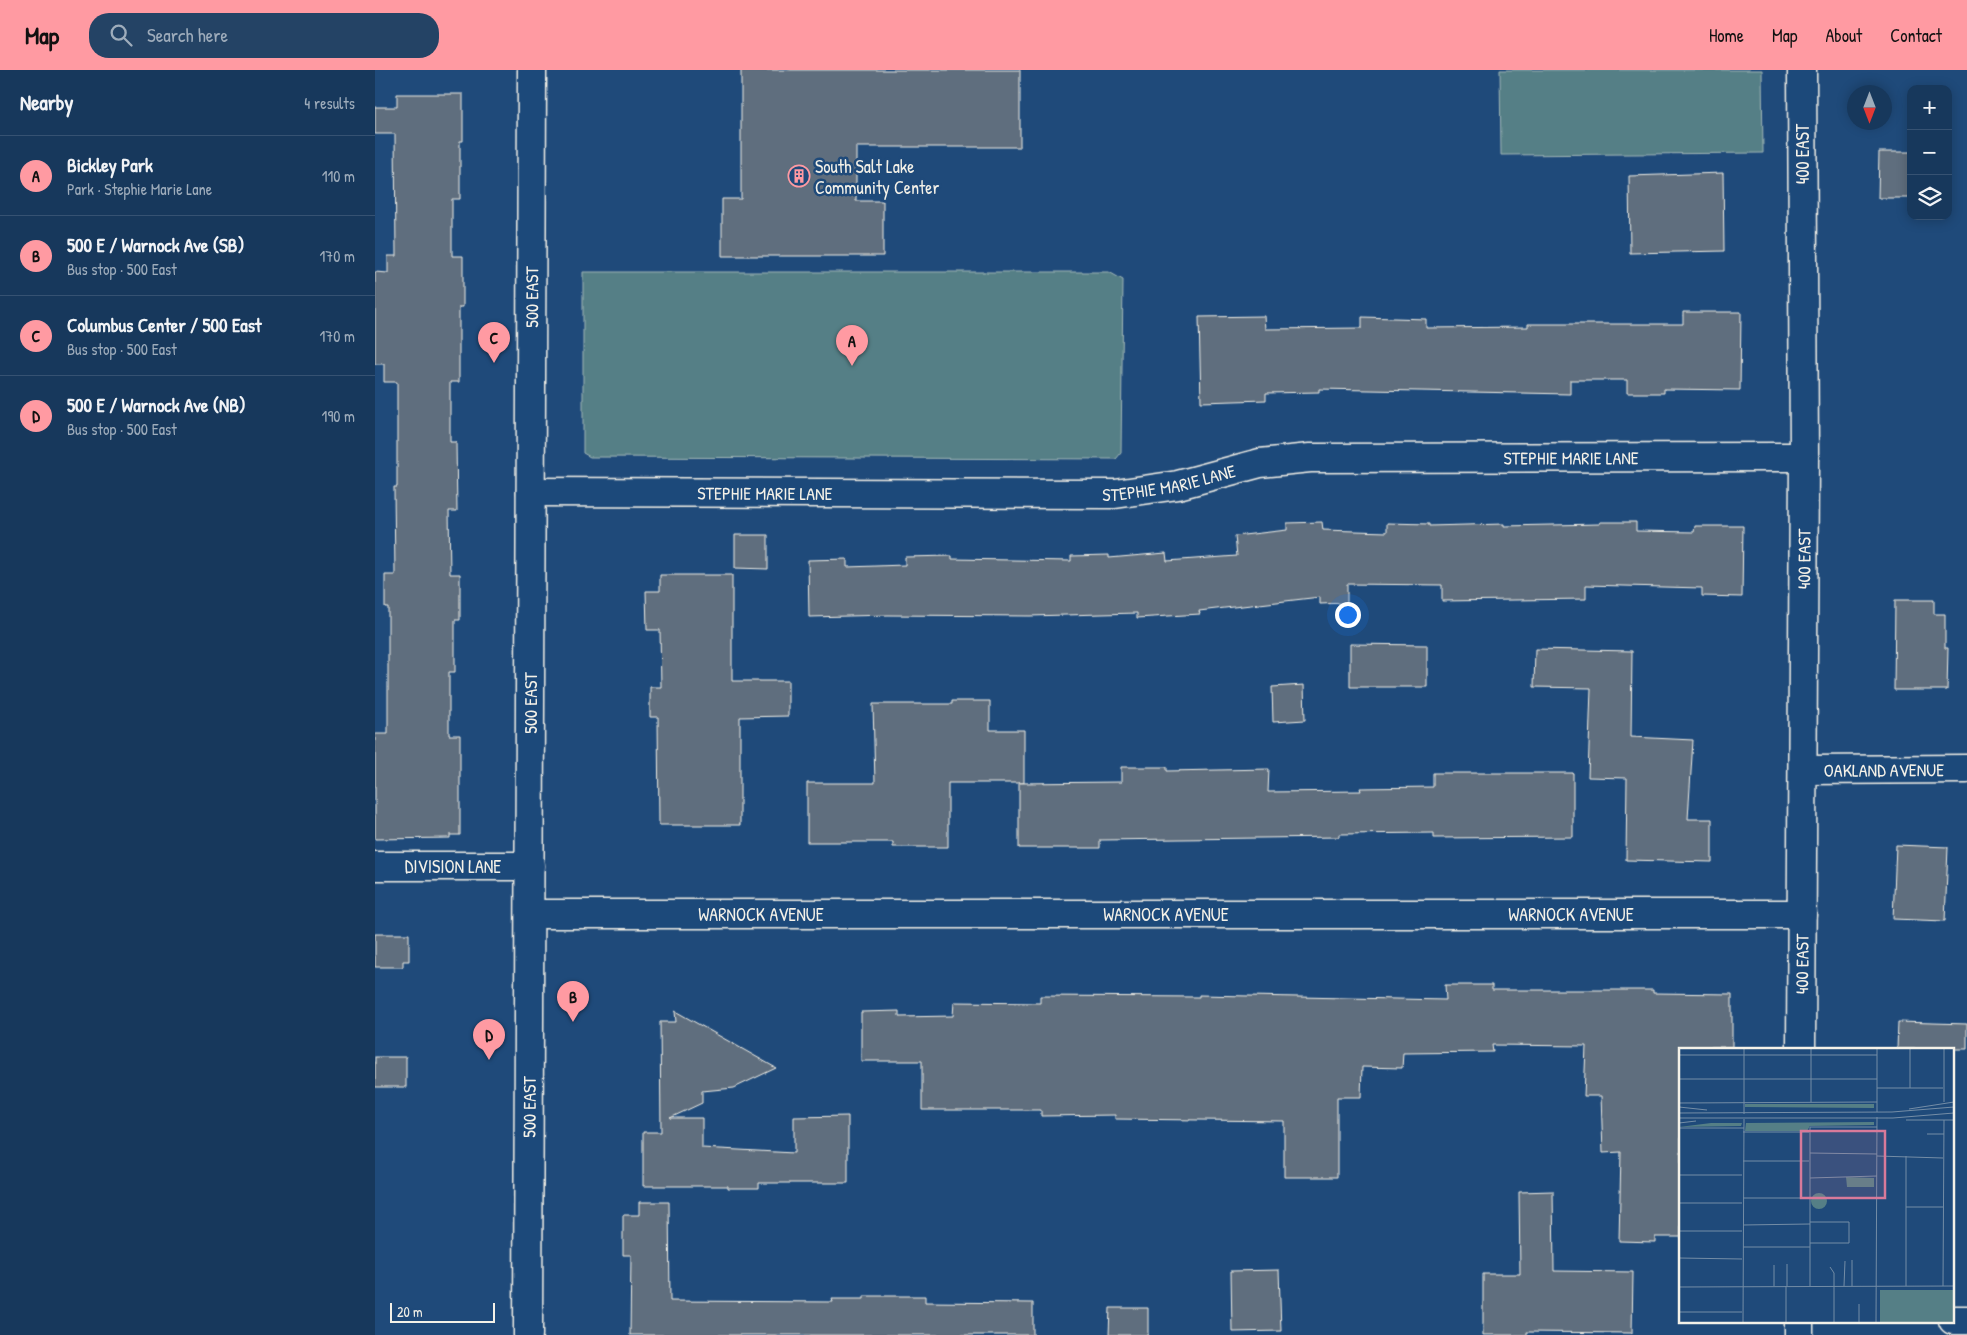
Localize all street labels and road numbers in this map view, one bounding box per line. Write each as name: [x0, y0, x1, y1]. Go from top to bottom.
street label: 400 EAST: [1790, 123, 1815, 184]
street label: 500 EAST: [519, 266, 544, 328]
street label: STEPHIE MARIE LANE: [1504, 445, 1639, 470]
street label: STEPHIE MARIE LANE: [1102, 458, 1238, 507]
street label: STEPHIE MARIE LANE: [697, 480, 833, 506]
street label: 400 EAST: [1791, 528, 1816, 589]
street label: 500 EAST: [517, 672, 543, 734]
street label: OAKLAND AVENUE: [1824, 757, 1944, 782]
street label: DIVISION LANE: [405, 854, 501, 879]
street label: WARNOCK AVENUE: [698, 902, 824, 927]
street label: WARNOCK AVENUE: [1103, 902, 1229, 927]
street label: WARNOCK AVENUE: [1508, 902, 1634, 927]
street label: 400 EAST: [1789, 933, 1814, 994]
street label: 500 EAST: [516, 1076, 541, 1138]

